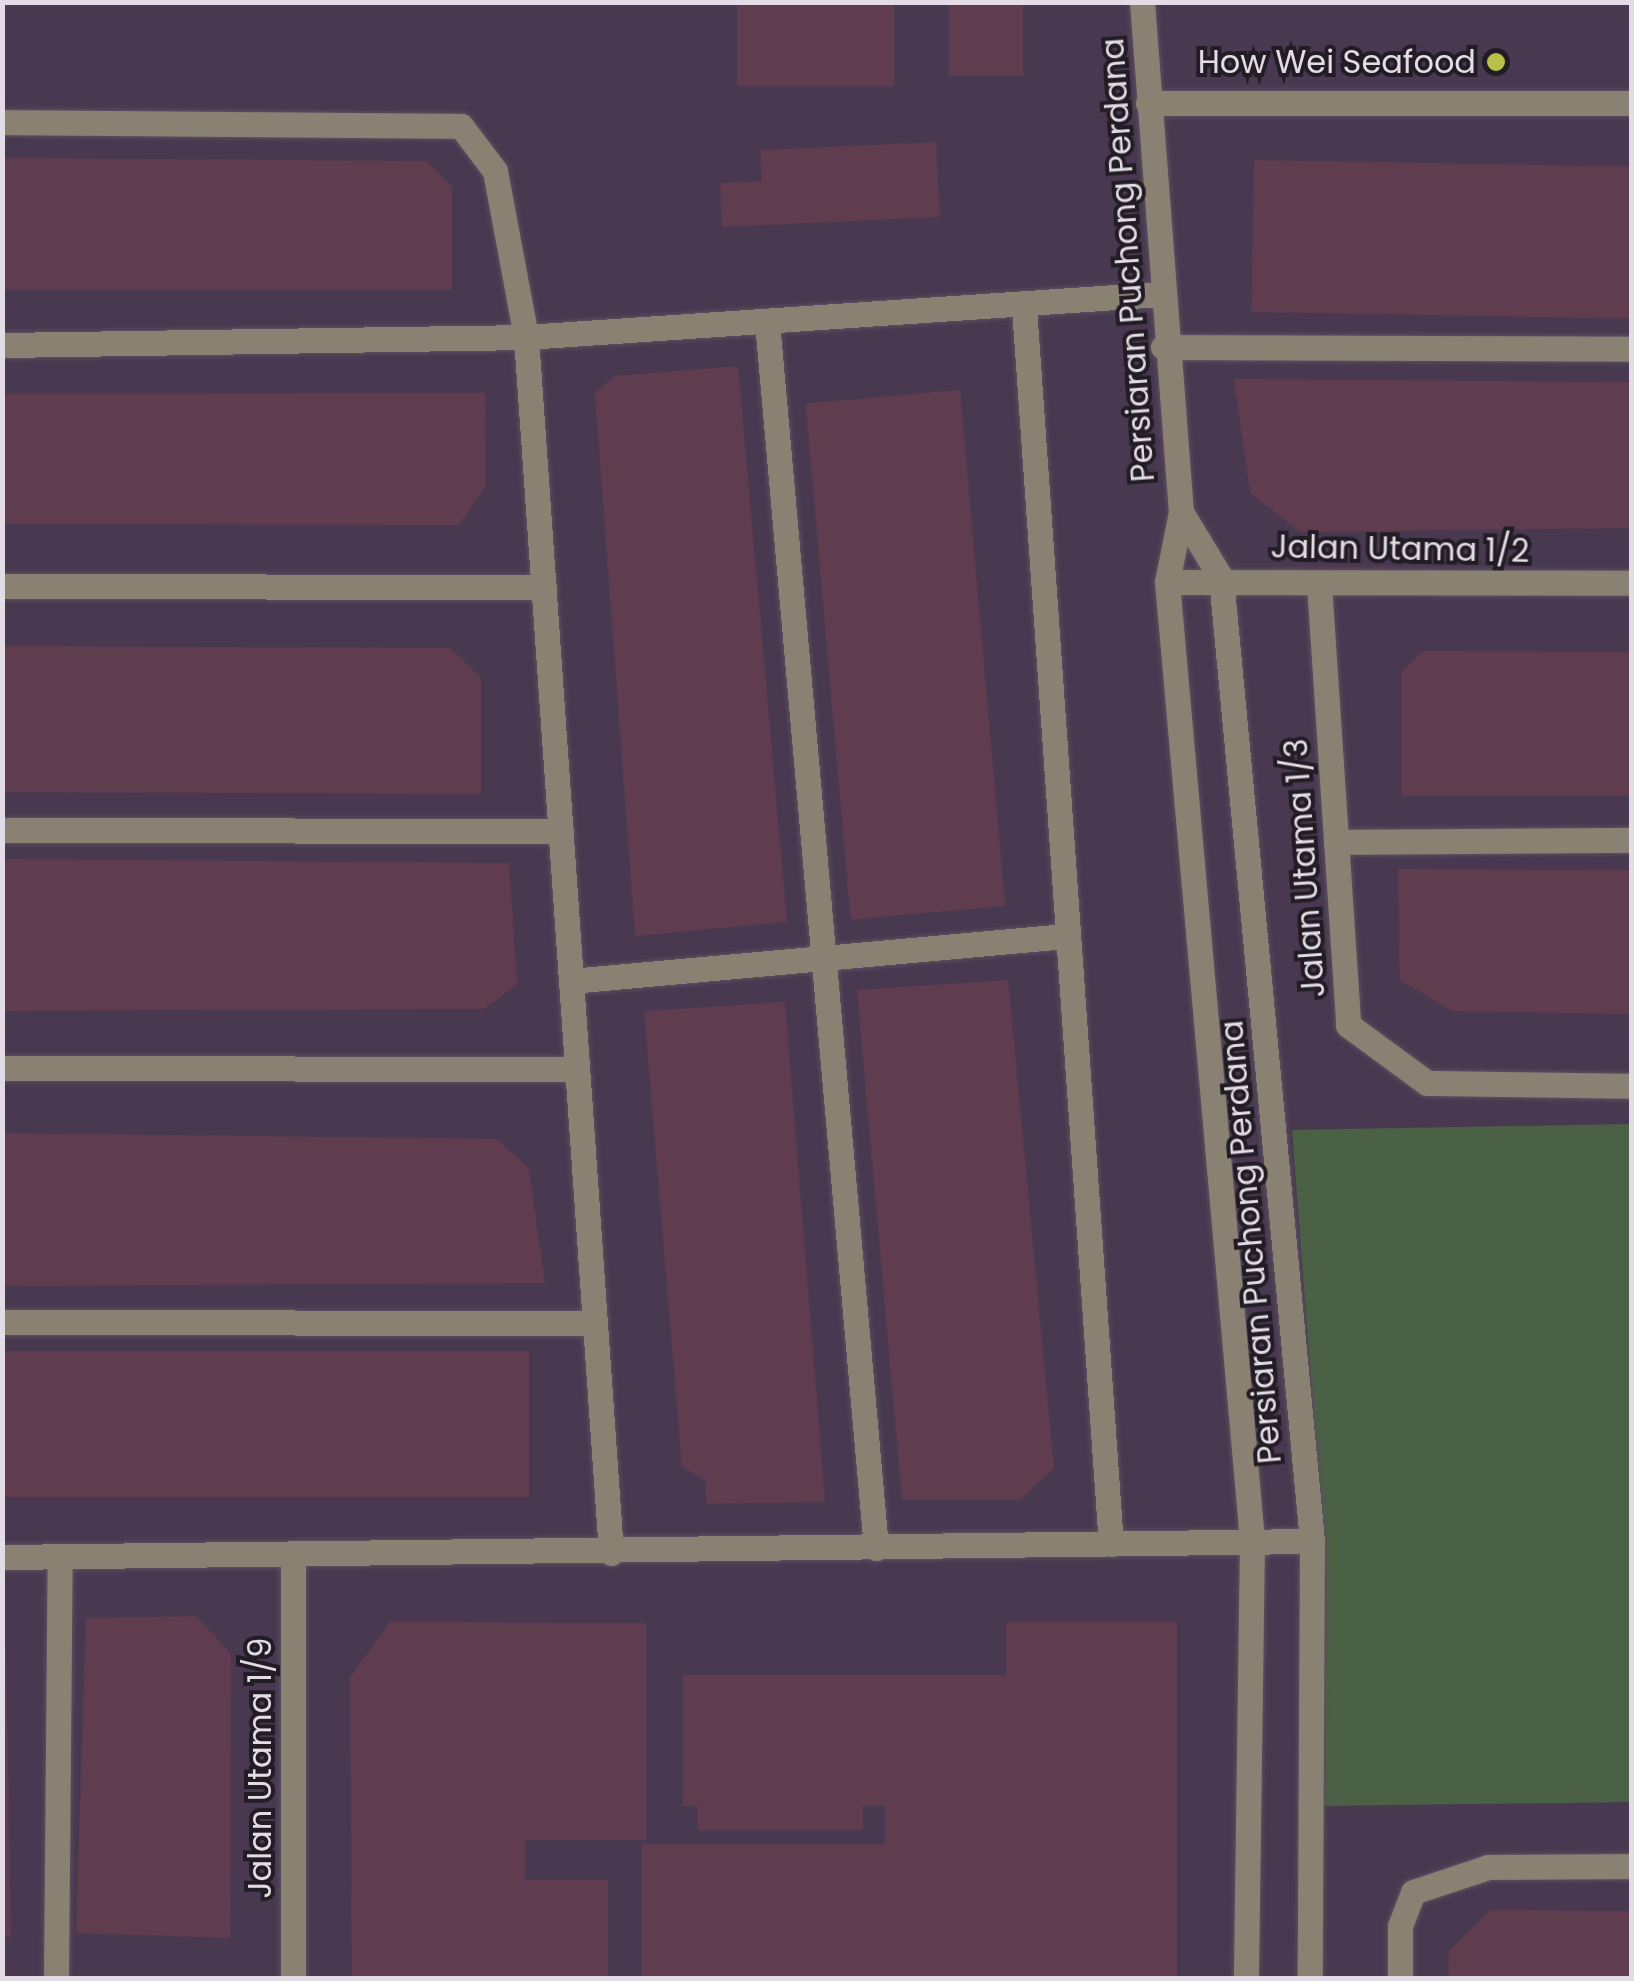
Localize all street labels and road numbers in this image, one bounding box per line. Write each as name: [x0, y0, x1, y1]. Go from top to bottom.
street label: Persiaran Puchong Perdana: [1093, 37, 1163, 483]
street label: Jalan Utama 1/2: [1270, 528, 1530, 570]
street label: Jalan Utama 1/3: [1277, 737, 1333, 999]
street label: Persiaran Puchong Perdana: [1212, 1019, 1290, 1465]
street label: Jalan Utama 1/9: [241, 1638, 279, 1898]

